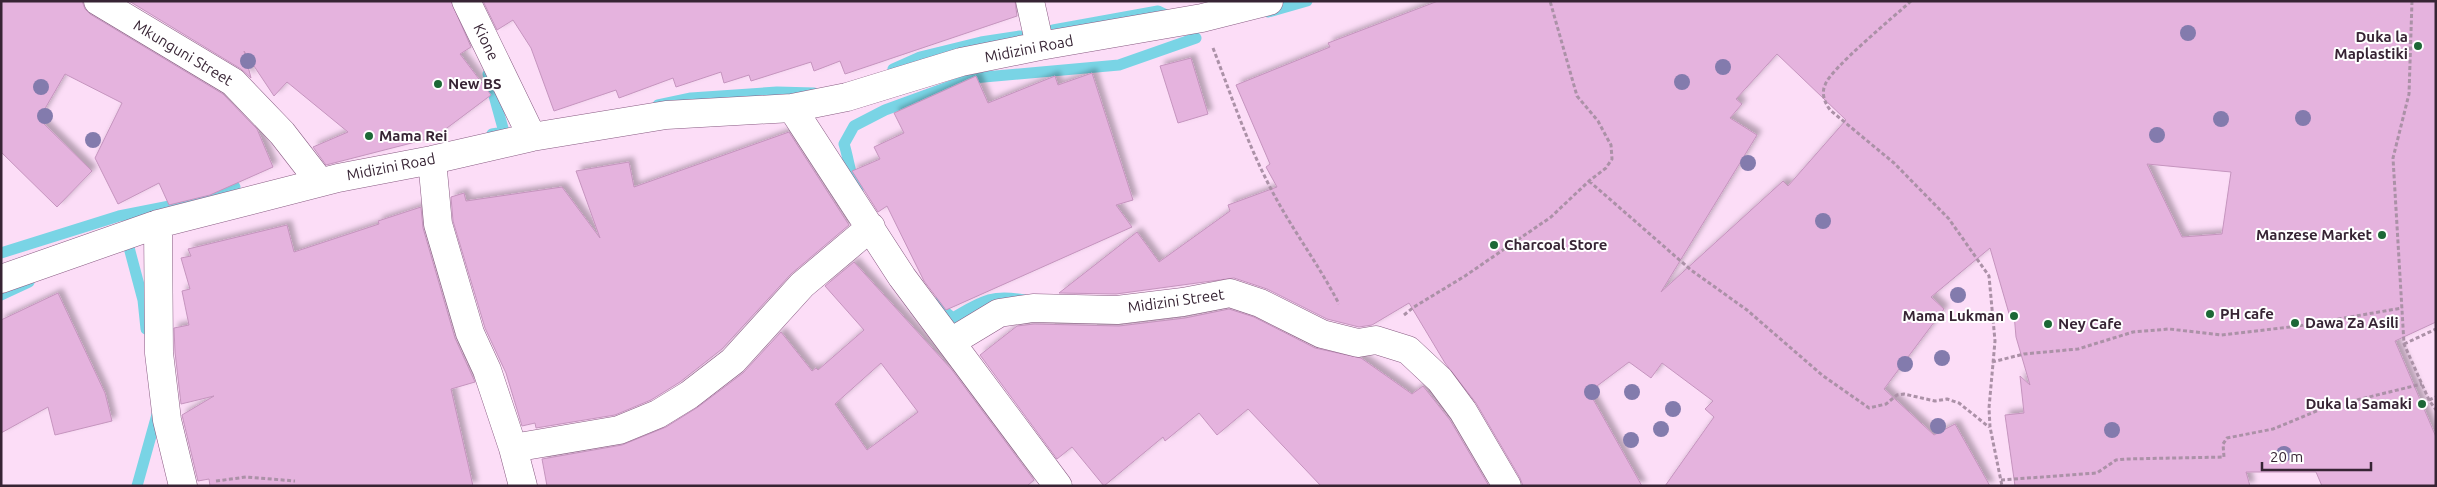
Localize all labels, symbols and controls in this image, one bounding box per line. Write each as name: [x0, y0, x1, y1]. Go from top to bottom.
street label: Mkunguni Street: [131, 16, 236, 89]
street label: Kione: [470, 21, 503, 63]
place label: Duka la Maplastiki: [2334, 28, 2408, 62]
street label: Midizini Road: [983, 32, 1075, 65]
marker: Duka la Maplastiki: [2412, 40, 2424, 52]
place label: New BS: [448, 75, 502, 92]
marker: New BS: [432, 78, 444, 90]
place label: Mama Rei: [379, 127, 447, 144]
marker: Mama Rei: [363, 130, 375, 142]
street label: Midizini Road: [345, 150, 437, 183]
place label: Manzese Market: [2256, 226, 2373, 243]
marker: Manzese Market: [2376, 229, 2388, 241]
place label: Charcoal Store: [1504, 236, 1607, 253]
marker: Charcoal Store: [1488, 239, 1500, 251]
street label: Midizini Street: [1127, 285, 1225, 316]
place label: PH cafe: [2220, 305, 2274, 322]
place label: Mama Lukman: [1903, 307, 2004, 324]
marker: PH cafe: [2204, 308, 2216, 320]
marker: Mama Lukman: [2008, 310, 2020, 322]
place label: Dawa Za Asili: [2305, 314, 2399, 331]
place label: Ney Cafe: [2058, 315, 2122, 332]
marker: Dawa Za Asili: [2289, 317, 2301, 329]
marker: Ney Cafe: [2042, 318, 2054, 330]
place label: Duka la Samaki: [2305, 395, 2412, 412]
marker: Duka la Samaki: [2416, 398, 2428, 410]
scale bar: [2262, 440, 2371, 472]
text: 20 m: [2270, 448, 2303, 465]

